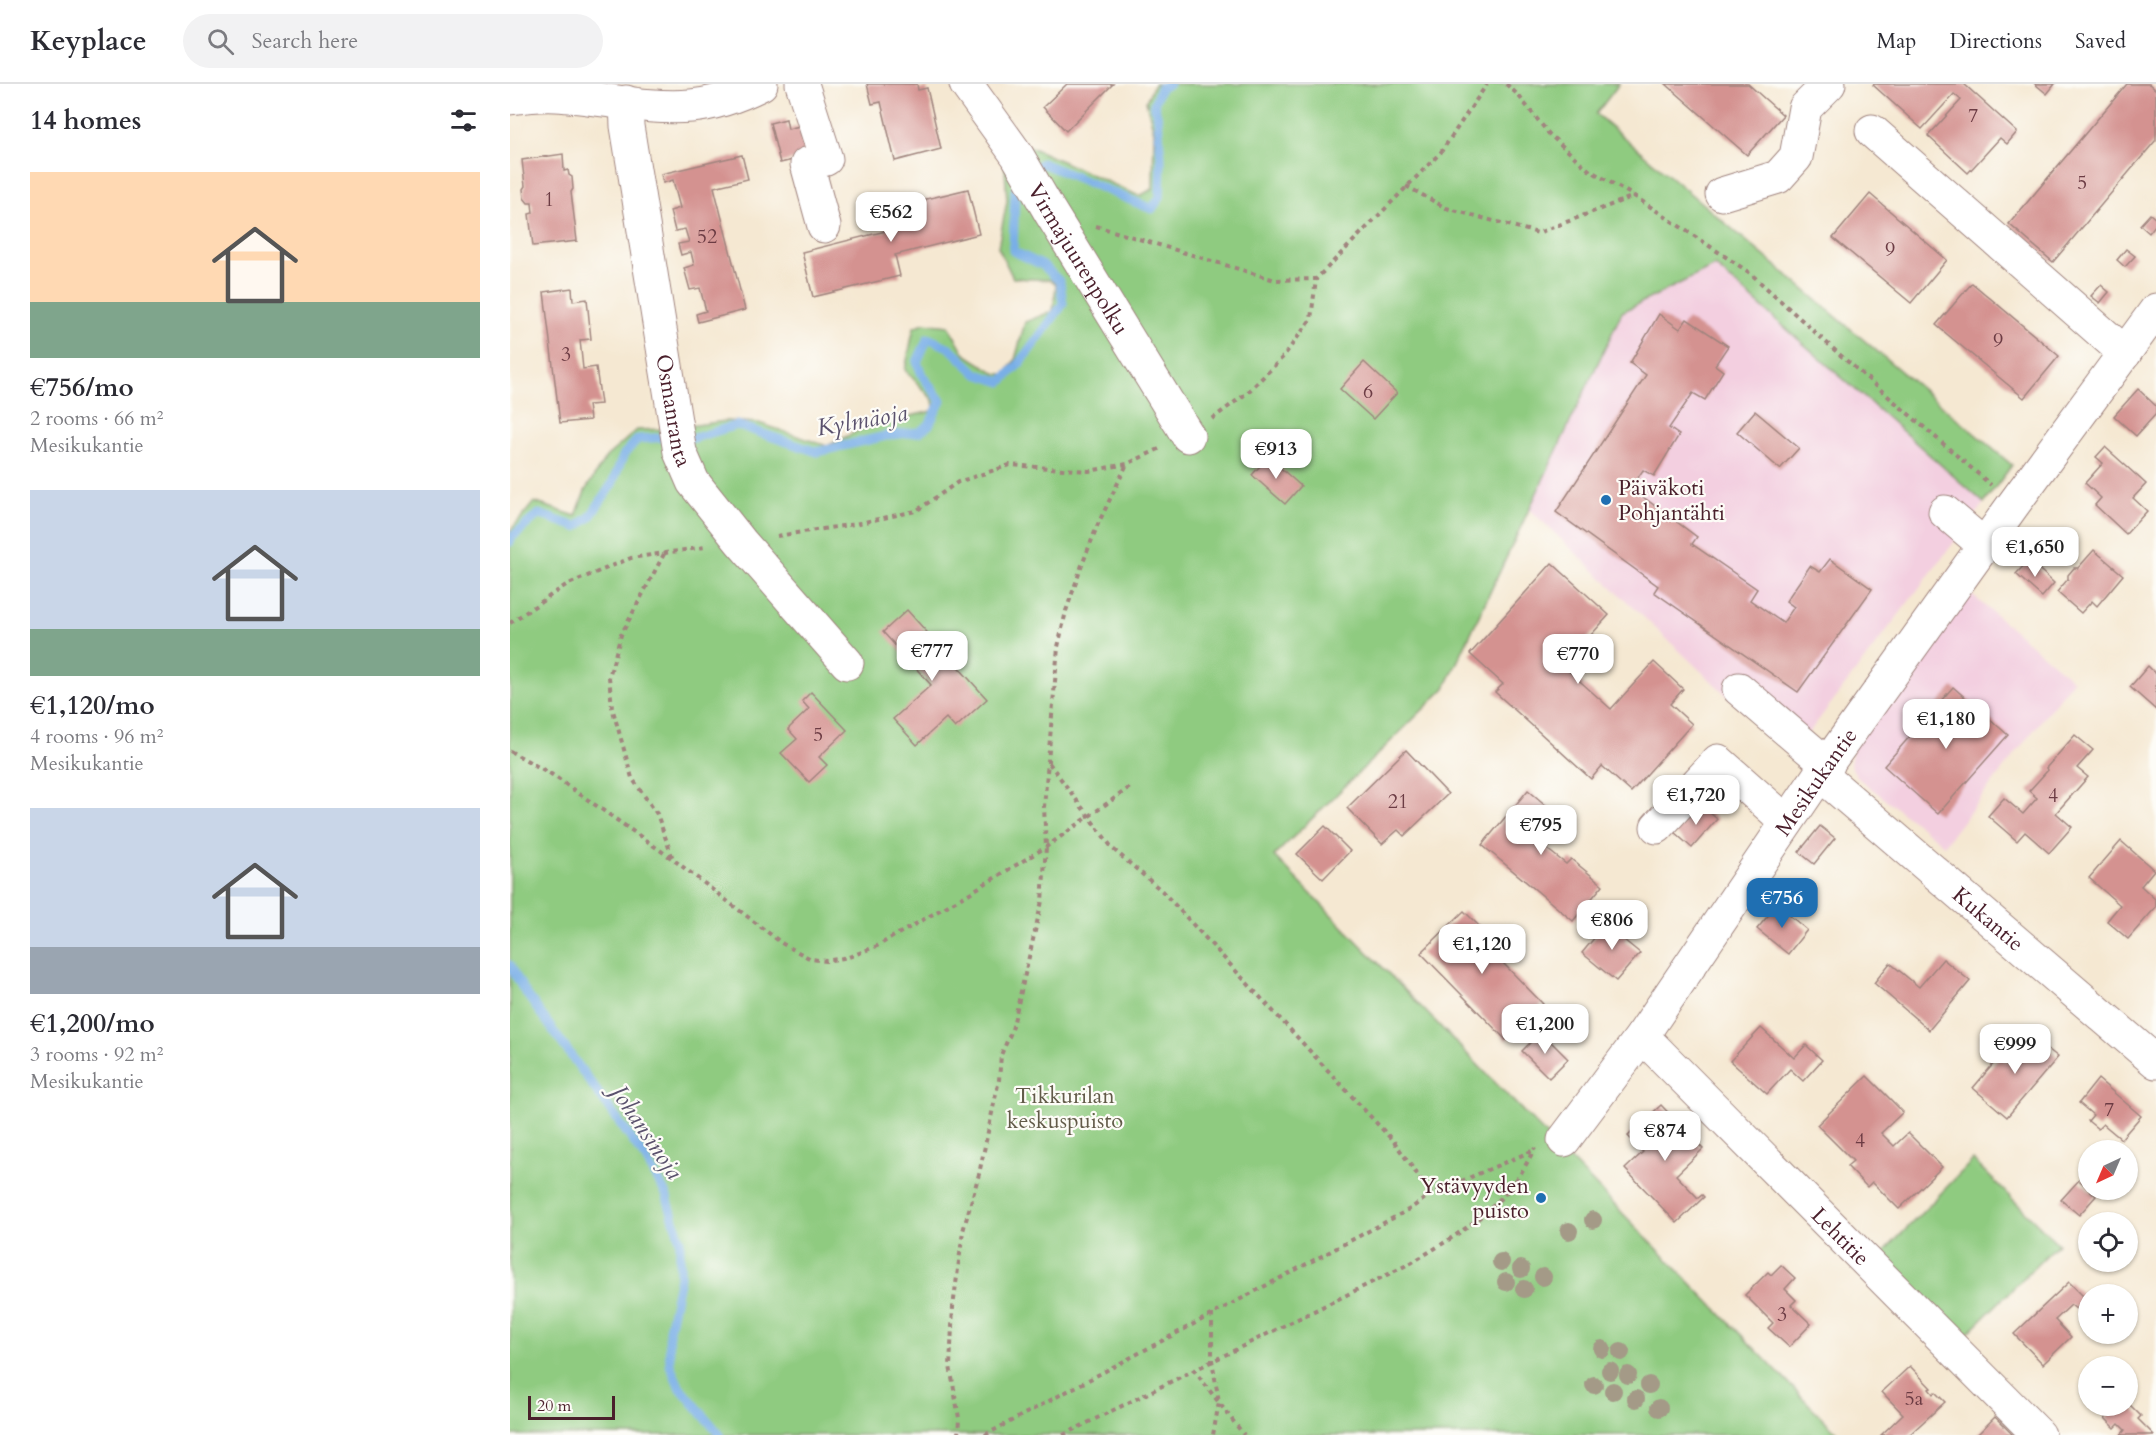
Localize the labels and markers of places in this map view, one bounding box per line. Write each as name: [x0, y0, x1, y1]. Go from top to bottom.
pin: €562: [855, 192, 927, 243]
pin: €913: [1240, 429, 1312, 480]
place label: Päiväkoti Pohjantähti: [1618, 473, 1725, 528]
marker: Päiväkoti Pohjantähti: [1599, 493, 1613, 507]
pin: €1,650: [1986, 527, 2084, 578]
pin: €777: [896, 631, 968, 682]
pin: €770: [1542, 634, 1614, 685]
pin: €1,180: [1897, 699, 1995, 750]
pin: €1,720: [1647, 775, 1745, 826]
pin: €795: [1505, 805, 1577, 856]
pin: €756: [1746, 878, 1818, 929]
pin: €806: [1576, 900, 1648, 951]
pin: €1,120: [1433, 924, 1531, 975]
pin: €1,200: [1496, 1004, 1594, 1055]
pin: €999: [1979, 1024, 2051, 1075]
pin: €874: [1629, 1111, 1701, 1162]
place label: Ystävyyden puisto: [1420, 1171, 1529, 1226]
marker: Ystävyyden puisto: [1534, 1191, 1548, 1205]

